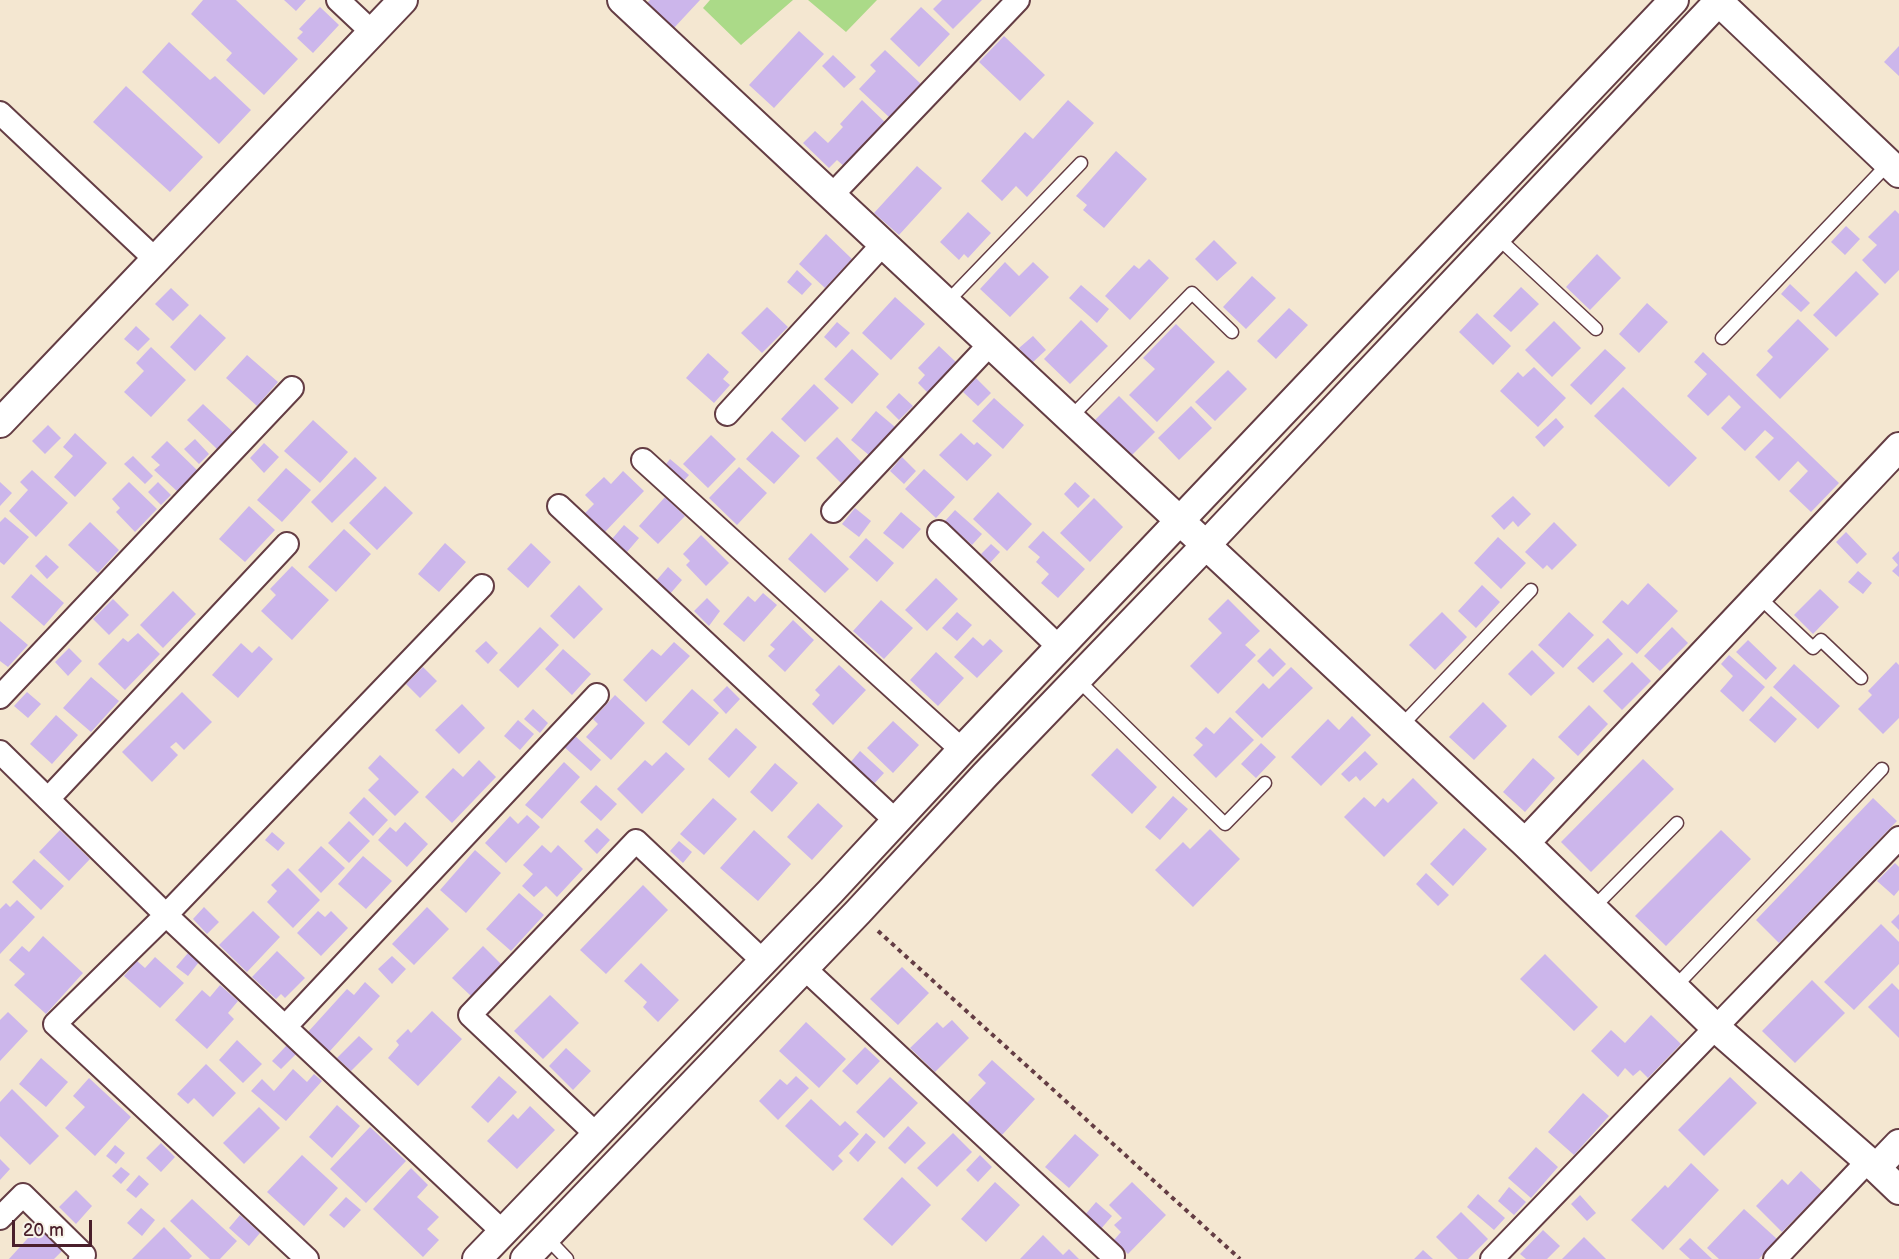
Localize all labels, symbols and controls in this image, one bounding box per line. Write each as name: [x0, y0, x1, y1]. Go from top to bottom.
scale bar: [15, 1208, 94, 1246]
text: 20 m: [23, 1220, 64, 1241]

